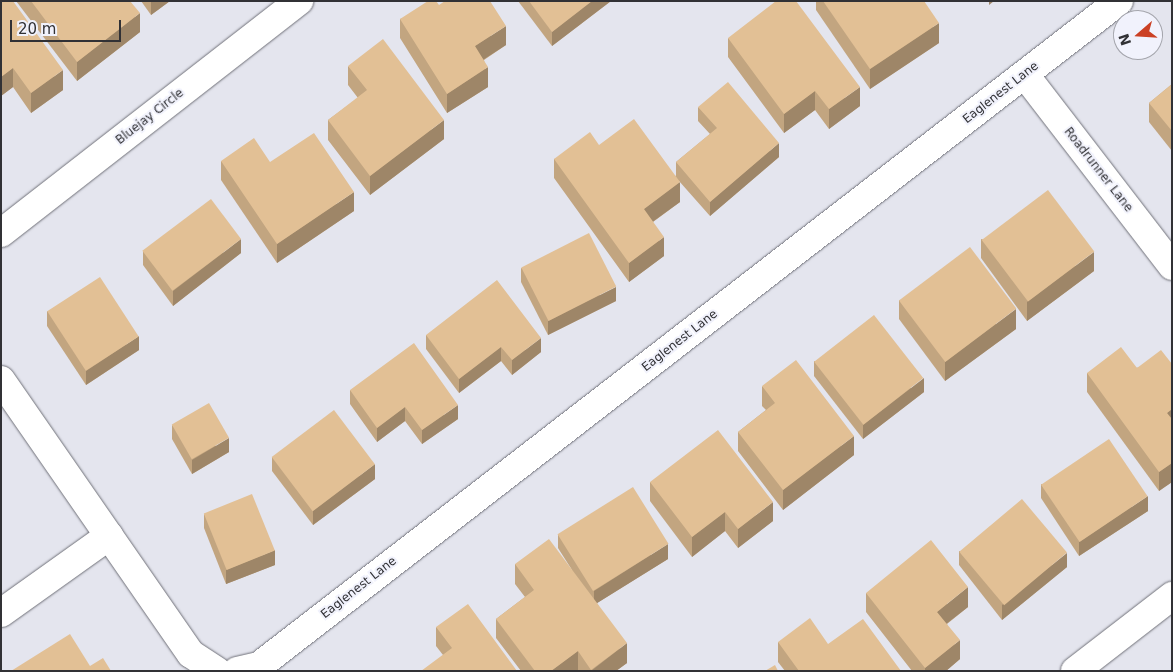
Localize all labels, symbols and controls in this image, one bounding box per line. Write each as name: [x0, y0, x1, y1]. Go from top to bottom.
scale bar: [12, 10, 124, 42]
north arrow: [1113, 10, 1163, 60]
text: 20 m: [18, 20, 56, 38]
text: N: [1115, 31, 1134, 48]
street label: Eaglenest Lane: [960, 59, 1042, 127]
street label: Bluejay Circle: [113, 86, 187, 148]
street label: Roadrunner Lane: [1061, 125, 1135, 215]
street label: Eaglenest Lane: [639, 307, 721, 375]
street label: Eaglenest Lane: [318, 554, 400, 622]

